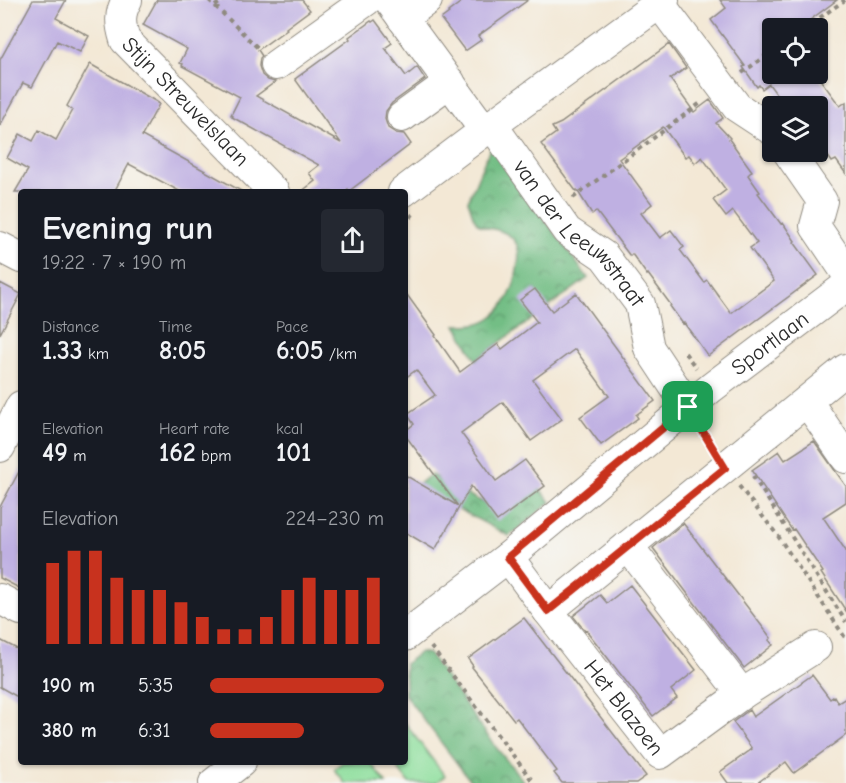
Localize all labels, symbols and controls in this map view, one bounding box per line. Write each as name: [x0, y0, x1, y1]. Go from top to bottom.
map controls: [762, 18, 828, 162]
button: locate: [762, 18, 828, 84]
street label: Stijn Streuvelslaan: [117, 32, 255, 172]
button: layers: [762, 96, 828, 162]
street label: van der Leeuwstraat: [507, 154, 651, 312]
text: Evening run: [42, 209, 213, 247]
button: share: [321, 209, 384, 272]
text: 19:22 · 7 × 190 m: [42, 251, 186, 274]
street label: Sportlaan: [726, 306, 814, 381]
text: Distance: [42, 318, 99, 336]
text: Time: [159, 318, 192, 336]
text: Pace: [276, 318, 308, 336]
text: 1.33: [42, 336, 83, 366]
text: 8:05: [159, 336, 206, 366]
text: 6:05: [276, 336, 324, 366]
text: km: [83, 345, 109, 363]
text: /km: [324, 345, 357, 363]
pin: [662, 381, 713, 432]
icon: arrive: [671, 390, 704, 423]
text: Elevation: [42, 420, 103, 438]
text: Heart rate: [159, 420, 230, 438]
text: kcal: [276, 420, 303, 438]
text: 49: [42, 438, 68, 468]
text: 162: [159, 438, 196, 468]
text: 101: [276, 438, 311, 468]
text: m: [68, 447, 86, 465]
text: bpm: [196, 447, 231, 465]
text: Elevation: [42, 507, 119, 530]
text: 224–230 m: [286, 507, 384, 530]
street label: Het Blazoen: [578, 655, 669, 761]
text: 190 m: [42, 674, 95, 697]
text: 5:35: [138, 674, 173, 697]
text: 380 m: [42, 719, 97, 742]
text: 6:31: [138, 719, 171, 742]

